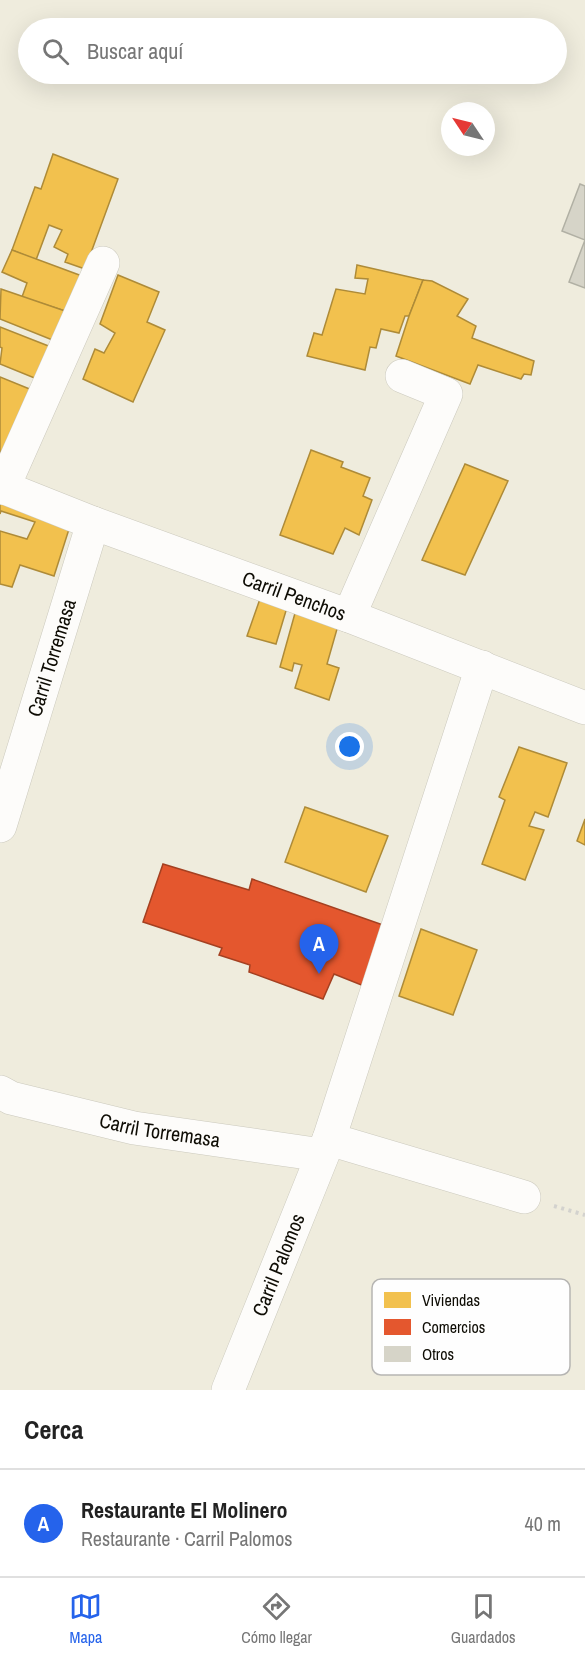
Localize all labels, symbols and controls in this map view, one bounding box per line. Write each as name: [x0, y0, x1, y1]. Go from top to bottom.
search box: [18, 18, 567, 84]
icon: search: [39, 35, 72, 68]
text: Buscar aquí: [87, 36, 183, 66]
north arrow: [441, 102, 495, 156]
street label: Carril Penchos: [239, 564, 350, 627]
street label: Carril Torremasa: [20, 595, 82, 720]
your location: [335, 732, 364, 761]
pin: A: [300, 924, 338, 974]
street label: Carril Torremasa: [97, 1106, 222, 1153]
street label: Carril Palomos: [245, 1209, 311, 1320]
legend: [372, 1279, 570, 1375]
text: Viviendas: [422, 1289, 480, 1311]
text: Comercios: [422, 1316, 485, 1338]
text: Otros: [422, 1343, 454, 1365]
text: Cerca: [24, 1412, 83, 1447]
text: Restaurante El Molinero: [81, 1495, 288, 1525]
text: A: [38, 1510, 49, 1537]
text: 40 m: [525, 1510, 561, 1537]
text: Restaurante · Carril Palomos: [81, 1525, 292, 1552]
tab: Mapa: [69, 1590, 102, 1648]
tab: Cómo llegar: [241, 1590, 312, 1648]
tab: Guardados: [451, 1590, 516, 1648]

